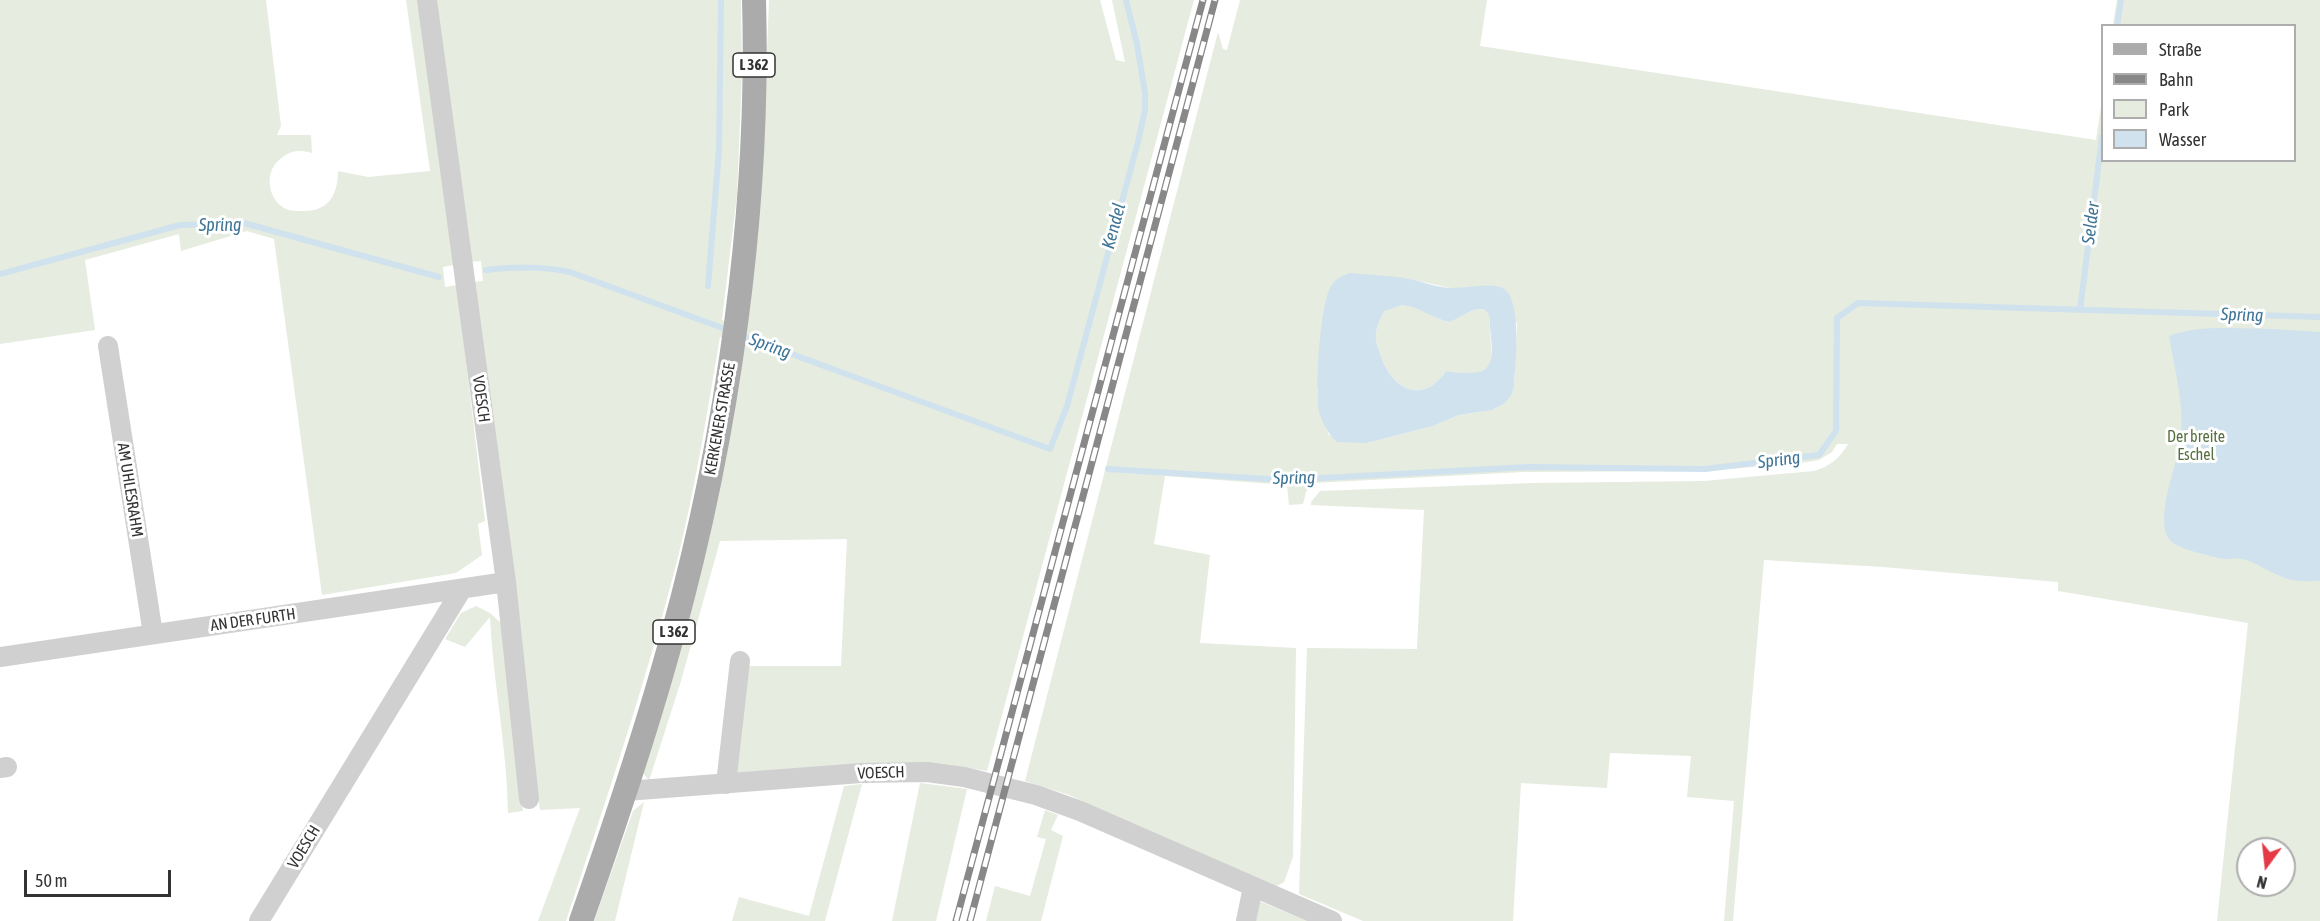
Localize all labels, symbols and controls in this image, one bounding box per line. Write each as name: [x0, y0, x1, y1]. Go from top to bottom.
legend: [2101, 24, 2296, 162]
text: Straße: [2159, 39, 2202, 60]
road number: L 362: [733, 53, 775, 77]
text: Bahn: [2159, 69, 2193, 90]
text: Park: [2159, 99, 2189, 120]
text: Wasser: [2159, 129, 2206, 150]
water label: Kendel: [1098, 201, 1130, 251]
water label: Selder: [2078, 201, 2104, 245]
water label: Spring: [199, 214, 241, 236]
water label: Spring: [2220, 303, 2264, 327]
water label: Spring: [746, 329, 794, 363]
street label: KERKENER STRASSE: [701, 361, 739, 477]
street label: VOESCH: [468, 374, 494, 424]
park label: Der breite Eschel: [2167, 427, 2225, 465]
street label: AM UHLESRAHM: [113, 442, 147, 538]
water label: Spring: [1756, 447, 1802, 473]
water label: Spring: [1272, 467, 1316, 489]
street label: AN DER FURTH: [209, 605, 297, 635]
road number: L 362: [653, 620, 695, 644]
street label: VOESCH: [857, 763, 905, 783]
street label: VOESCH: [284, 822, 324, 872]
north arrow: [2236, 837, 2296, 897]
scale bar: [27, 858, 174, 896]
text: 50 m: [35, 870, 67, 891]
text: N: [2255, 873, 2269, 892]

